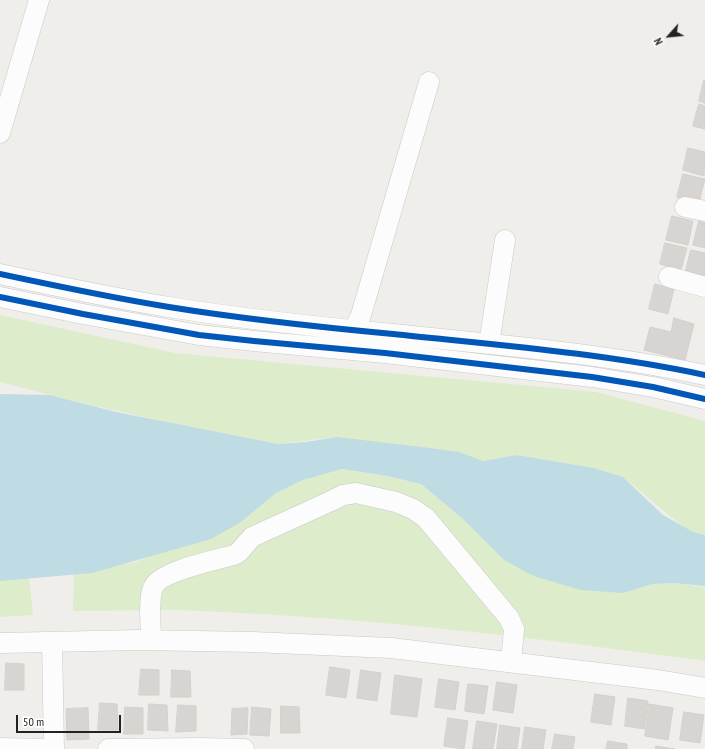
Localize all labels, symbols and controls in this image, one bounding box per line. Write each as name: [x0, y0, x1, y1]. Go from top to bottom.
north arrow: [649, 16, 689, 56]
text: N: [651, 36, 666, 47]
scale bar: [18, 707, 123, 733]
text: 50 m: [23, 714, 44, 729]

